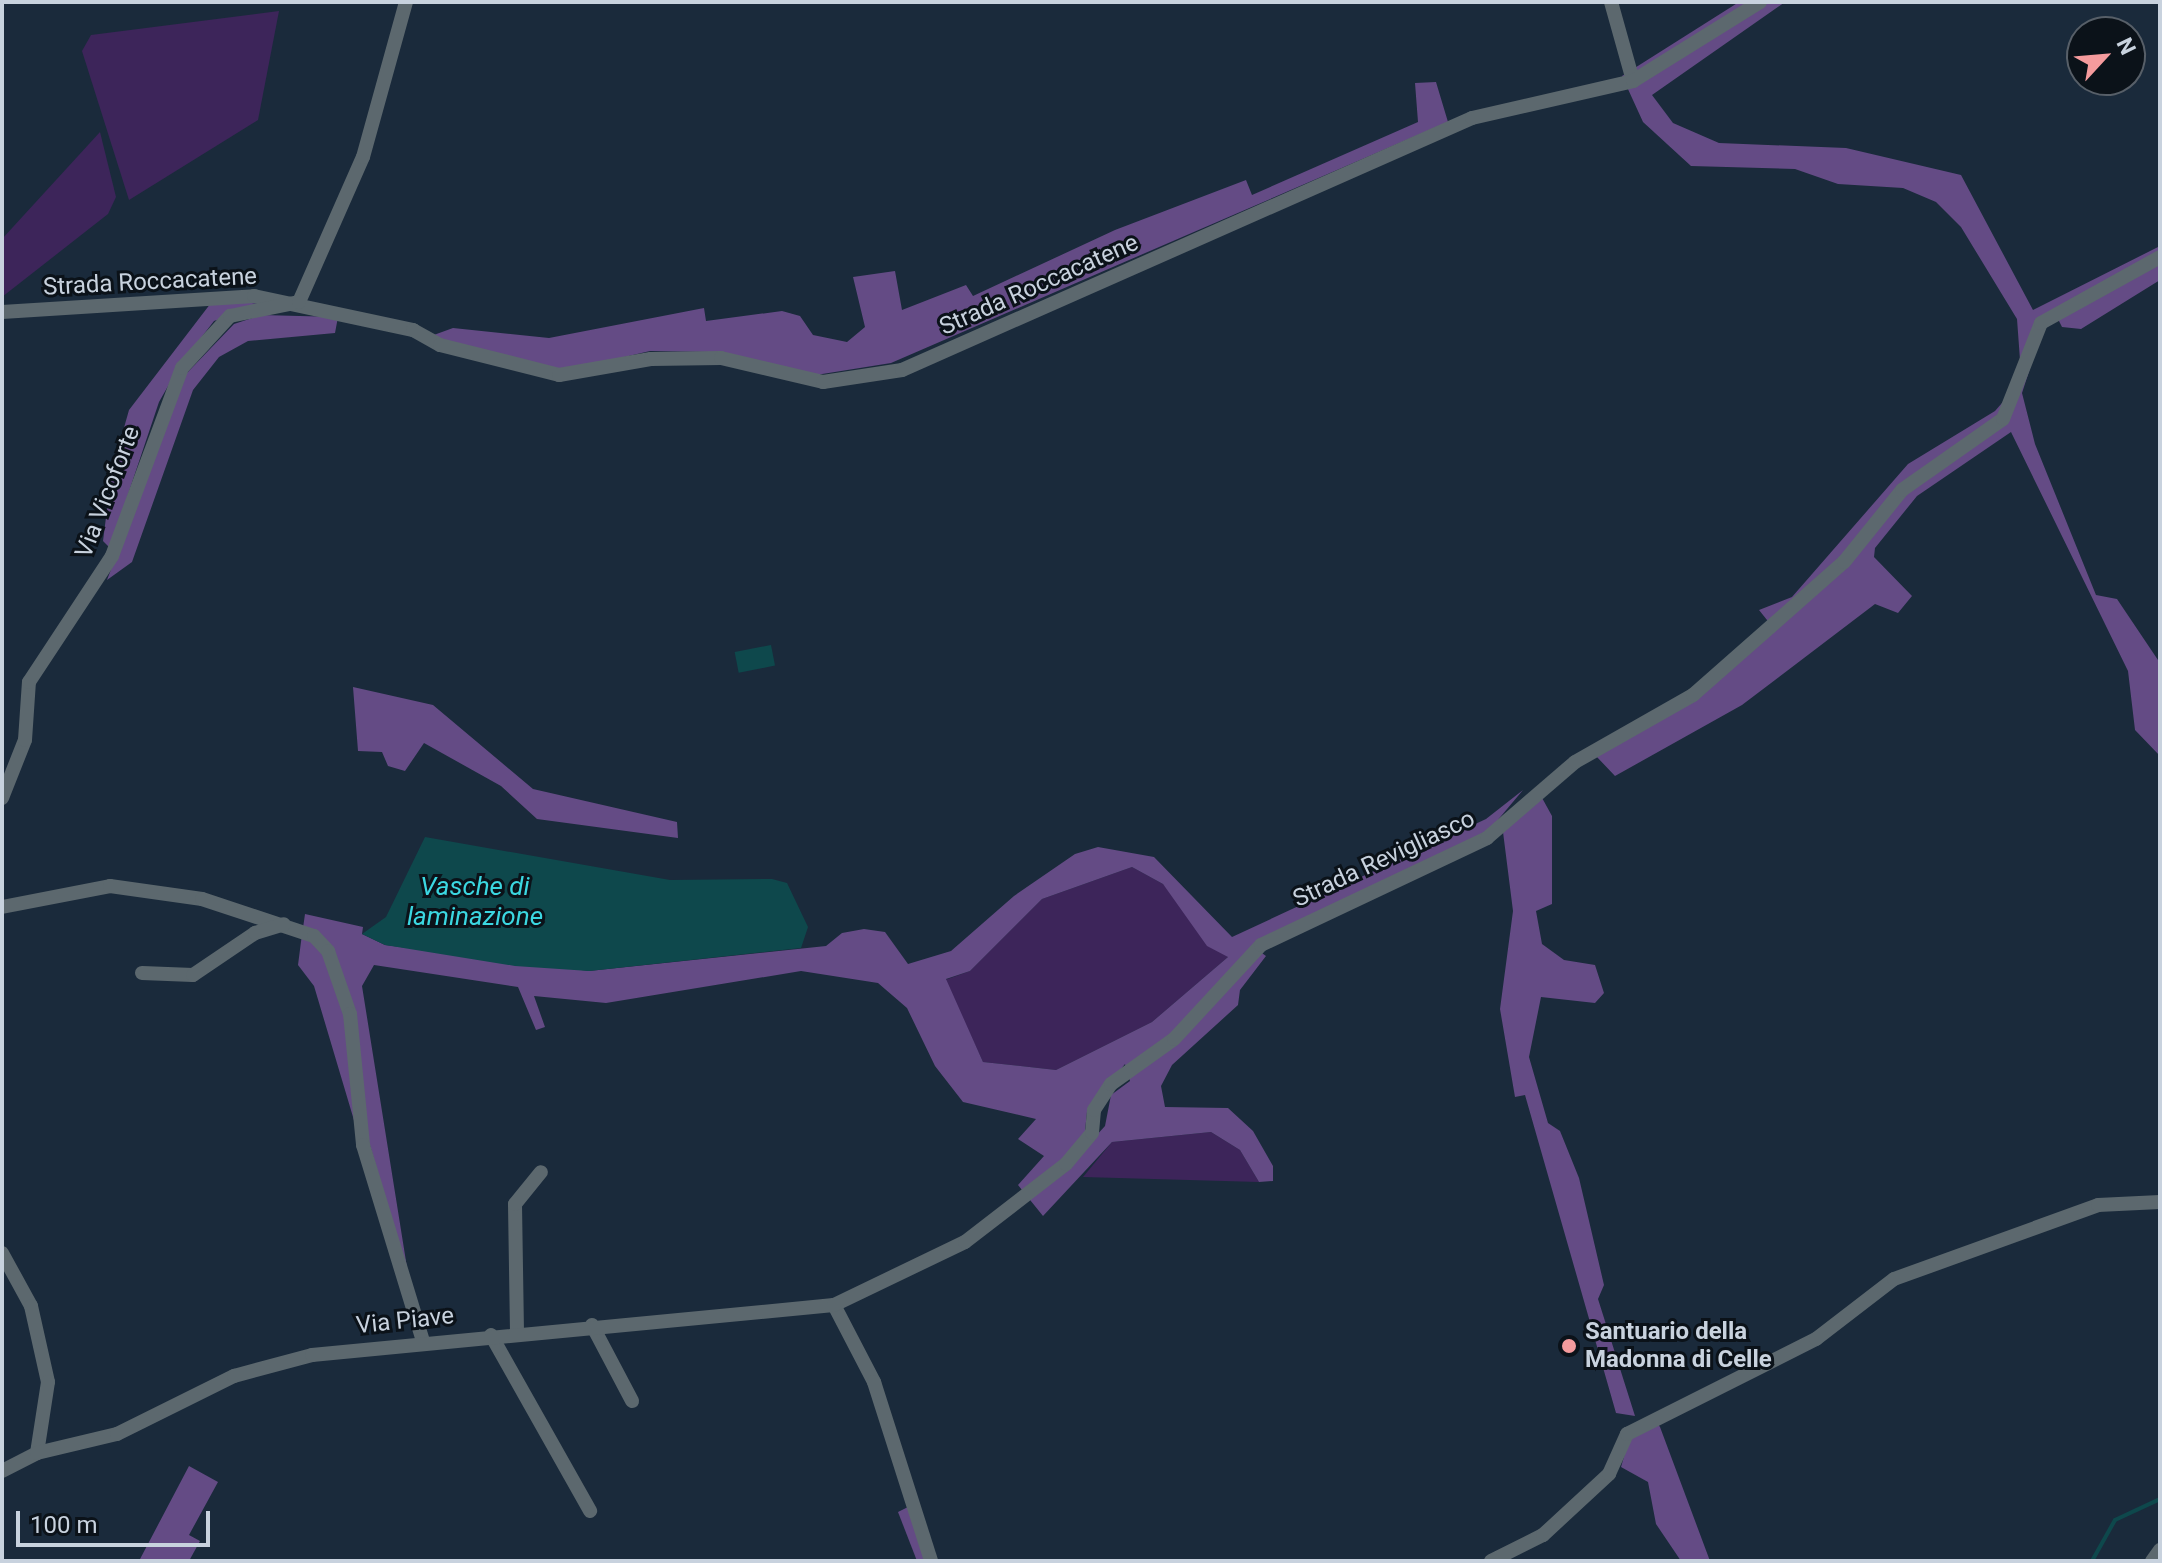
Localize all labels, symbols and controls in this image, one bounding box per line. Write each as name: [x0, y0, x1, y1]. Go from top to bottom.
north arrow: [2066, 16, 2146, 96]
text: N: [2112, 34, 2141, 59]
street label: Strada Roccacatene: [935, 228, 1143, 342]
street label: Strada Roccacatene: [42, 262, 258, 302]
street label: Via Vicoforte: [70, 422, 146, 562]
street label: Strada Revigliasco: [1289, 804, 1479, 914]
water label: Vasche di laminazione: [407, 871, 543, 932]
street label: Via Piave: [355, 1302, 455, 1340]
place label: Santuario della Madonna di Celle: [1585, 1318, 1772, 1374]
marker: Santuario della Madonna di Celle: [1560, 1337, 1578, 1355]
scale bar: [20, 1495, 214, 1545]
text: 100 m: [30, 1511, 97, 1539]

